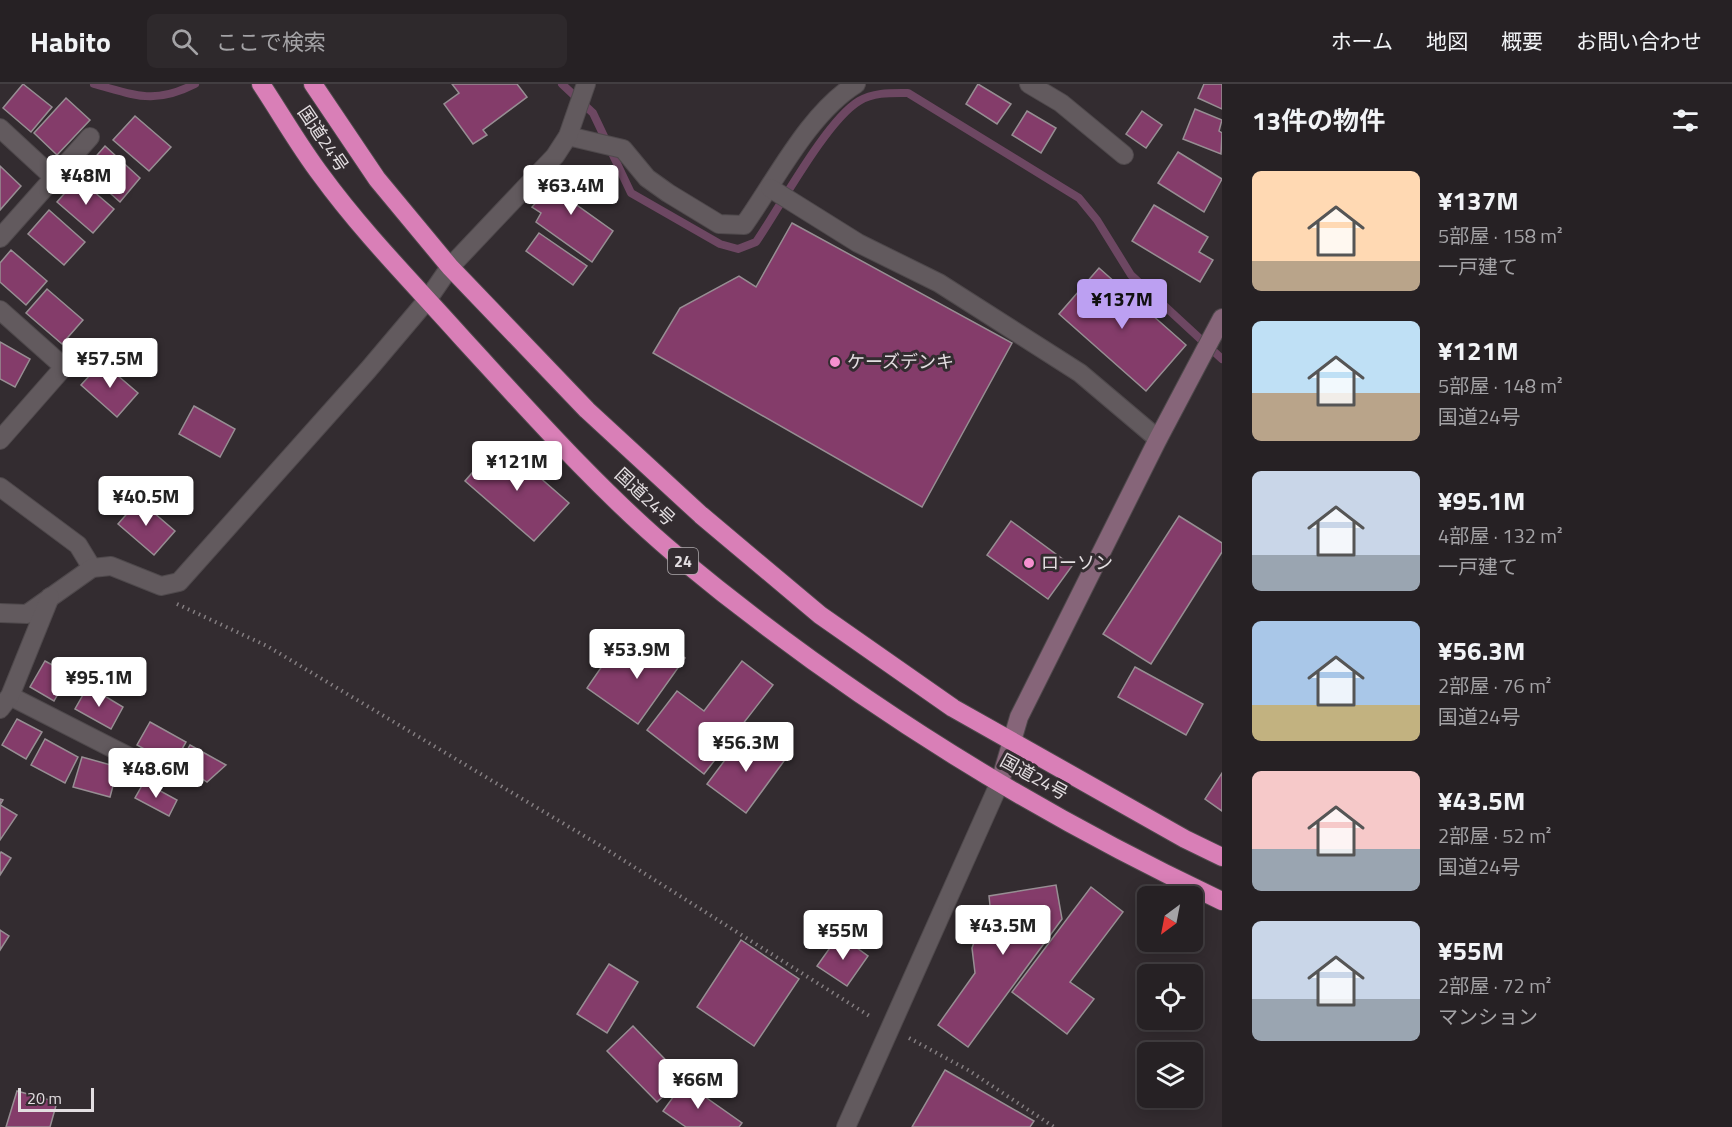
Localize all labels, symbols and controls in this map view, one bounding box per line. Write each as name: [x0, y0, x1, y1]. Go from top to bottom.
search box: [147, 14, 567, 68]
text: Habito: [30, 20, 111, 63]
icon: search: [168, 25, 201, 58]
text: ここで検索: [216, 25, 326, 59]
text: ホーム: [1331, 25, 1393, 57]
text: 地図: [1426, 25, 1468, 57]
text: 概要: [1501, 25, 1543, 57]
text: お問い合わせ: [1576, 25, 1702, 57]
street label: 国道24号: [291, 100, 355, 177]
text: 13件の物件: [1252, 101, 1385, 140]
icon: filters: [1669, 104, 1702, 137]
pin: ¥48M: [50, 155, 122, 206]
text: ¥48M: [61, 159, 111, 190]
pin: ¥63.4M: [522, 165, 620, 216]
text: ¥63.4M: [537, 169, 605, 200]
text: ¥137M: [1438, 181, 1519, 220]
icon: home: [1300, 195, 1372, 267]
text: 5部屋 · 158 m²: [1438, 220, 1563, 251]
text: 一戸建て: [1438, 251, 1518, 282]
pin: ¥137M: [1080, 279, 1164, 330]
text: ¥137M: [1091, 283, 1153, 314]
text: ¥121M: [1438, 331, 1519, 370]
pin: ¥57.5M: [61, 338, 159, 389]
text: ¥57.5M: [76, 342, 144, 373]
icon: home: [1300, 345, 1372, 417]
place label: ケーズデンキ: [847, 348, 954, 375]
marker: ケーズデンキ: [828, 355, 842, 369]
text: 5部屋 · 148 m²: [1438, 370, 1563, 401]
text: 国道24号: [1438, 401, 1520, 432]
pin: ¥121M: [475, 441, 559, 492]
text: ¥121M: [486, 445, 548, 476]
street label: 国道24号: [609, 461, 682, 532]
pin: ¥40.5M: [97, 476, 195, 527]
text: ¥40.5M: [112, 480, 180, 511]
text: ¥95.1M: [1438, 481, 1525, 520]
icon: home: [1300, 495, 1372, 567]
text: 4部屋 · 132 m²: [1438, 520, 1563, 551]
road number: 24: [668, 548, 698, 574]
place label: ローソン: [1041, 549, 1113, 576]
text: 一戸建て: [1438, 551, 1518, 582]
marker: ローソン: [1022, 556, 1036, 570]
pin: ¥53.9M: [588, 629, 686, 680]
text: ¥56.3M: [1438, 631, 1525, 670]
text: ¥53.9M: [603, 633, 671, 664]
icon: home: [1300, 645, 1372, 717]
pin: ¥95.1M: [50, 657, 148, 708]
text: ¥95.1M: [65, 661, 133, 692]
text: 2部屋 · 76 m²: [1438, 670, 1551, 701]
text: 国道24号: [1438, 701, 1520, 732]
pin: ¥56.3M: [697, 722, 795, 773]
text: ¥56.3M: [712, 726, 780, 757]
street label: 国道24号: [995, 747, 1073, 806]
pin: ¥48.6M: [107, 748, 205, 799]
text: ¥48.6M: [122, 752, 190, 783]
text: ¥43.5M: [1438, 781, 1525, 820]
icon: home: [1300, 795, 1372, 867]
text: 2部屋 · 52 m²: [1438, 820, 1551, 851]
text: 国道24号: [1438, 851, 1520, 882]
north arrow: [1137, 886, 1203, 952]
map controls: [1137, 886, 1203, 1108]
pin: ¥43.5M: [954, 905, 1052, 956]
text: ¥43.5M: [969, 909, 1037, 940]
pin: ¥55M: [807, 910, 879, 961]
text: ¥55M: [818, 914, 868, 945]
text: ¥55M: [1438, 931, 1504, 970]
icon: home: [1300, 945, 1372, 1017]
button: locate: [1137, 964, 1203, 1030]
text: 2部屋 · 72 m²: [1438, 970, 1551, 1001]
text: マンション: [1438, 1001, 1538, 1032]
button: layers: [1137, 1042, 1203, 1108]
pin: ¥66M: [662, 1059, 734, 1110]
text: ¥66M: [673, 1063, 723, 1094]
scale bar: [18, 1085, 94, 1112]
text: 20 m: [27, 1086, 62, 1110]

